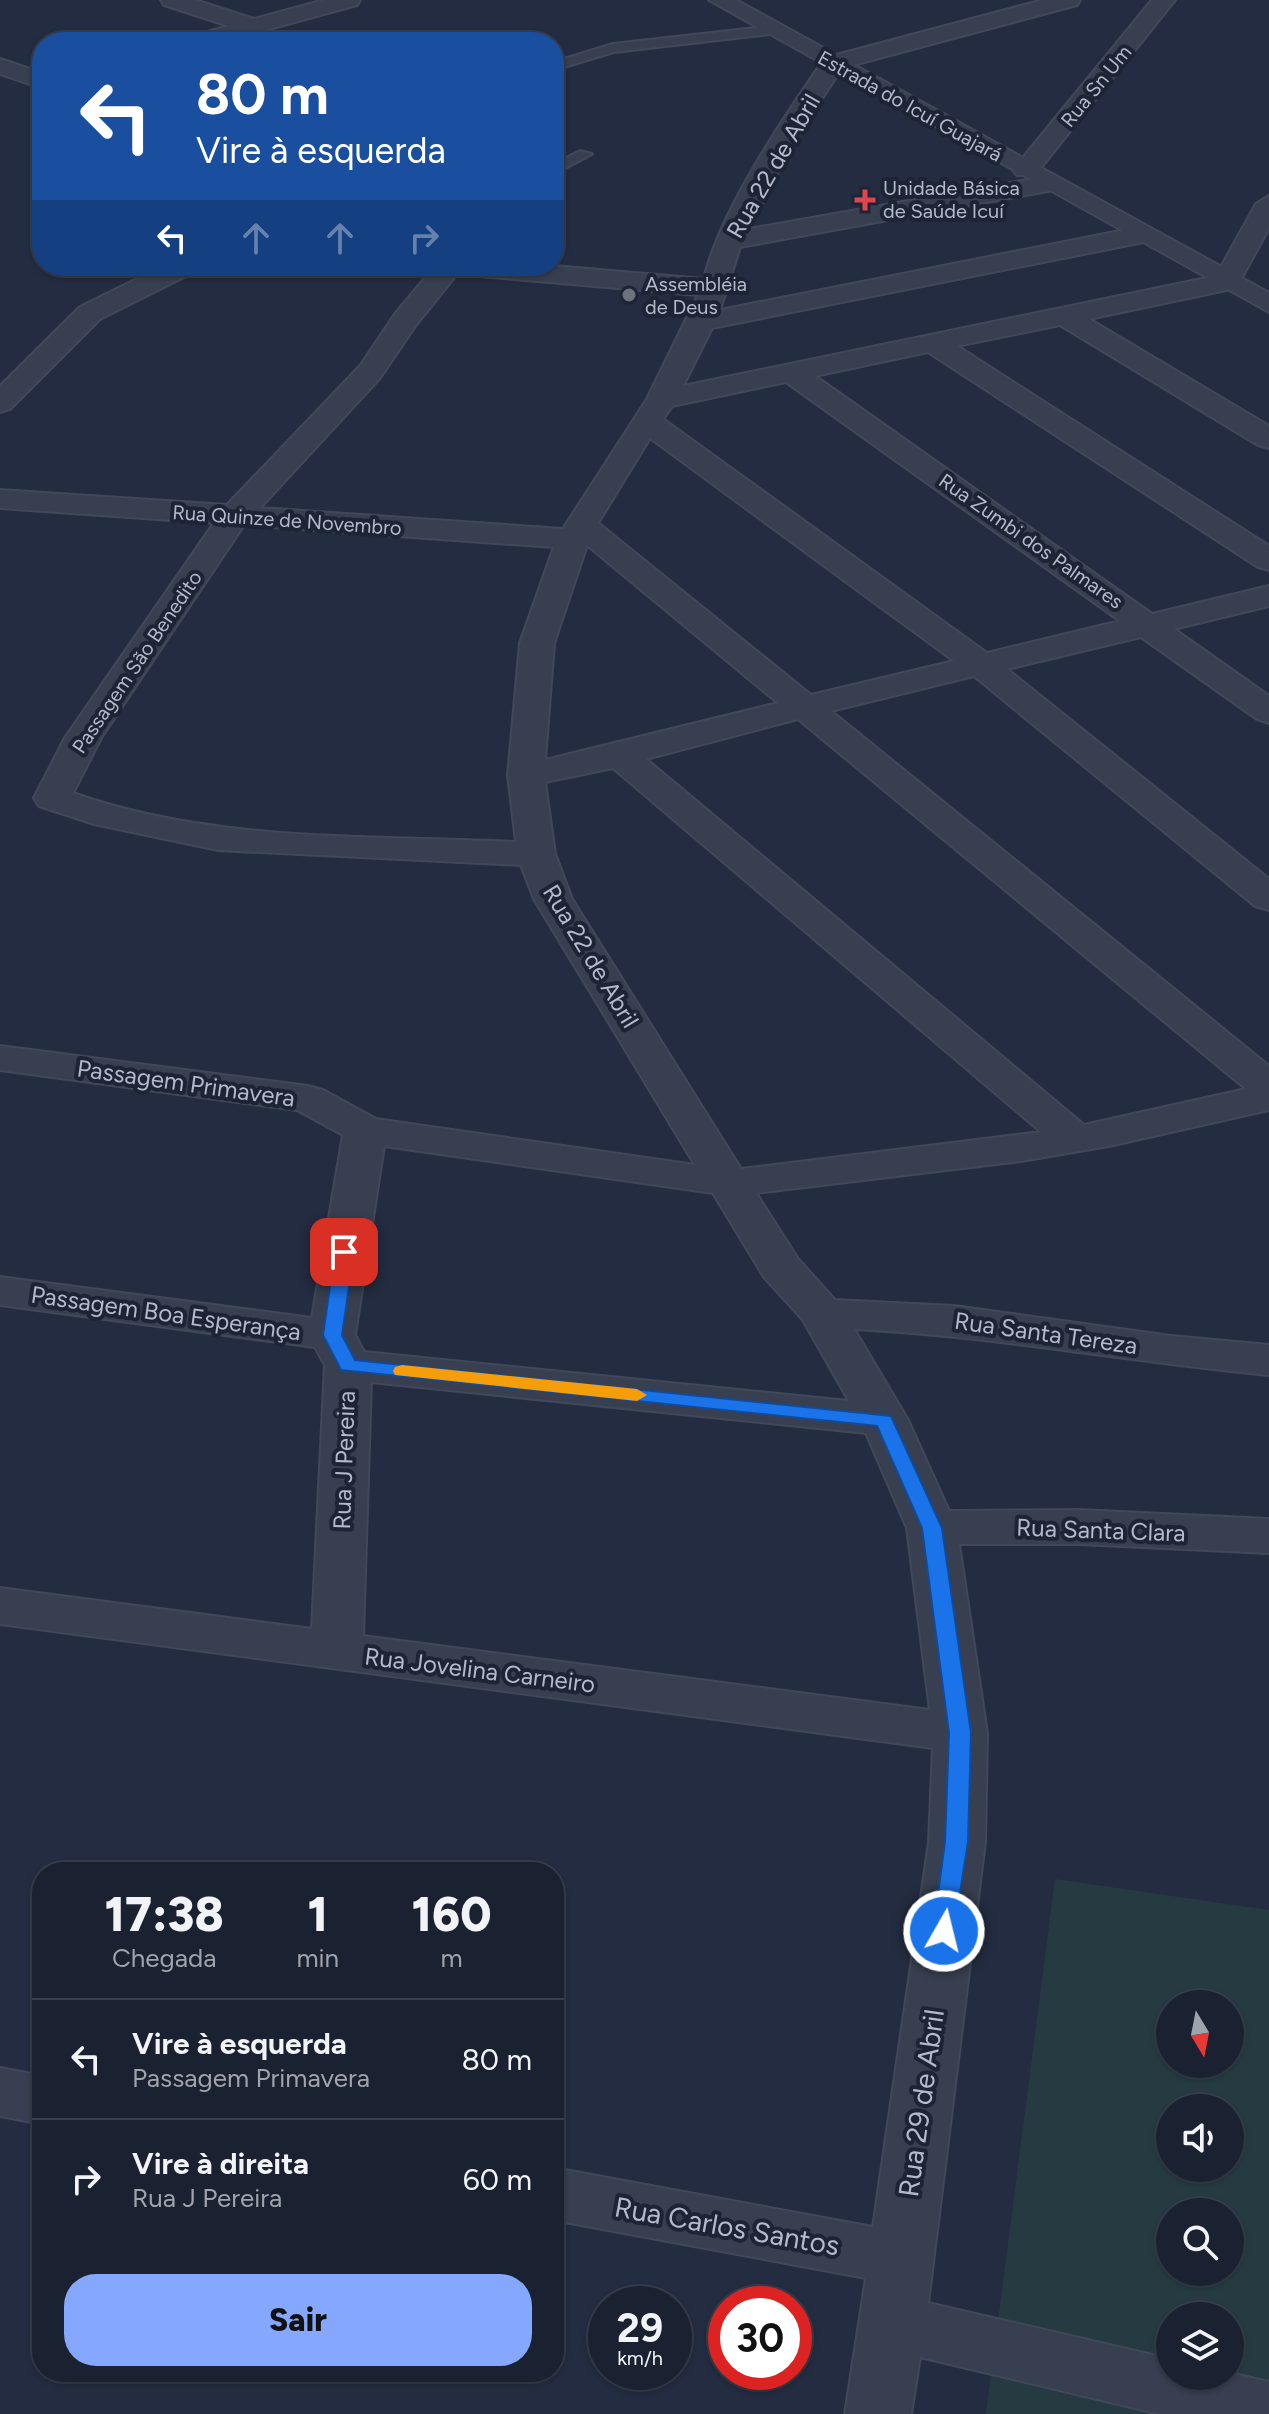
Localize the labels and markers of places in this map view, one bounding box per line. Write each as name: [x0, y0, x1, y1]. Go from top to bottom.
place label: Unidade Básica de Saúde Icuí: [883, 176, 1020, 223]
marker: Unidade Básica de Saúde Icuí: [854, 189, 876, 211]
place label: Assembléia de Deus: [645, 272, 747, 319]
marker: Assembléia de Deus: [620, 286, 638, 304]
pin: [310, 1218, 378, 1286]

